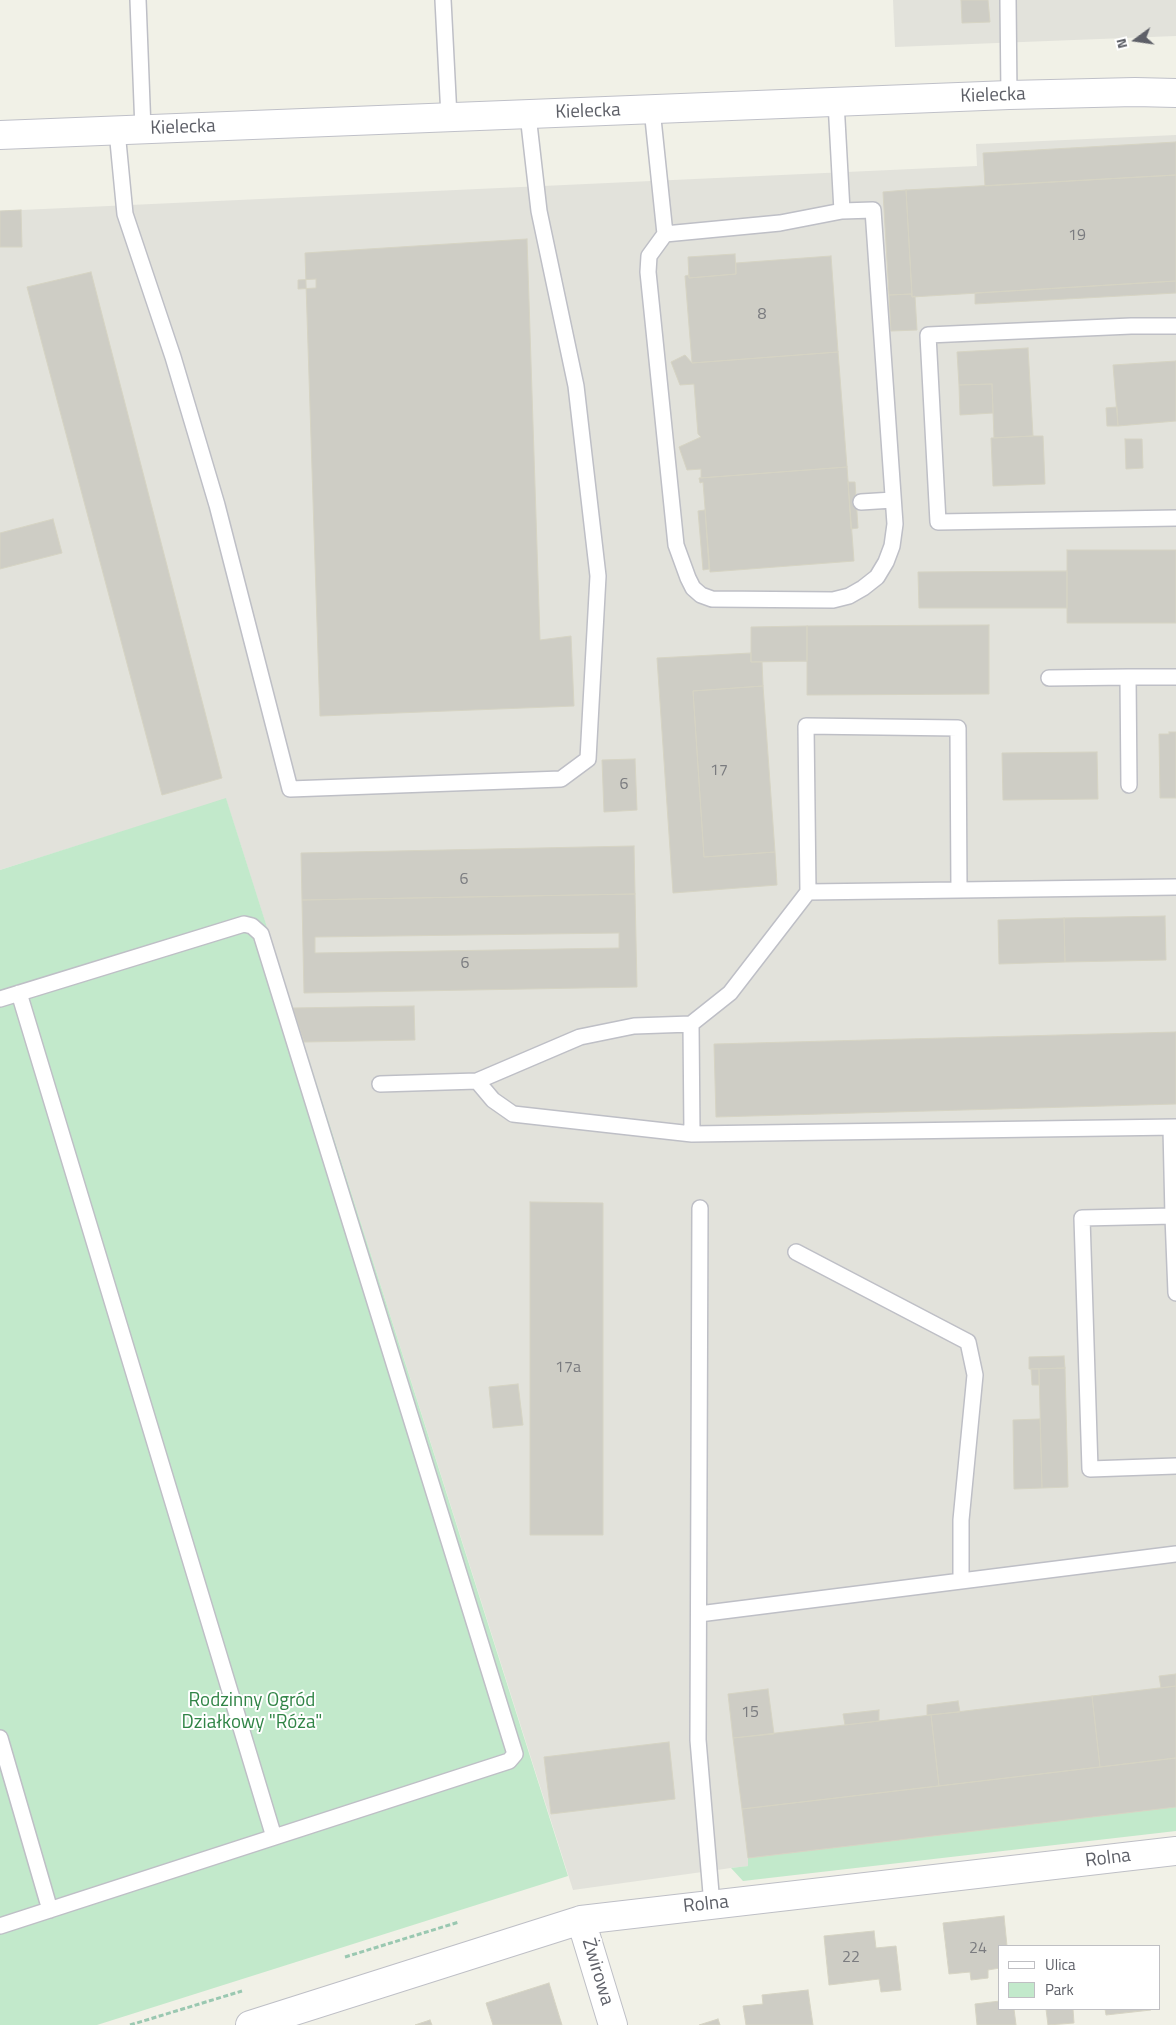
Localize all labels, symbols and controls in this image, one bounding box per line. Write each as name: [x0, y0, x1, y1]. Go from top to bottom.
north arrow: [1111, 15, 1161, 65]
text: N: [1110, 37, 1132, 51]
street label: Kielecka: [960, 83, 1026, 109]
street label: Kielecka: [555, 99, 621, 125]
street label: Kielecka: [150, 115, 216, 141]
house number: 19: [1068, 226, 1086, 246]
house number: 8: [758, 305, 766, 325]
house number: 17: [710, 761, 728, 781]
house number: 6: [620, 775, 628, 795]
house number: 6: [460, 870, 468, 890]
house number: 6: [461, 954, 469, 974]
house number: 17a: [555, 1358, 581, 1378]
park label: Rodzinny Ogród Działkowy "Róża": [182, 1690, 322, 1734]
house number: 15: [741, 1703, 759, 1723]
street label: Rolna: [1084, 1845, 1132, 1873]
street label: Rolna: [682, 1891, 730, 1919]
street label: Żwirowa: [576, 1936, 618, 2008]
house number: 24: [969, 1939, 987, 1959]
legend: [998, 1945, 1161, 2010]
house number: 22: [842, 1948, 860, 1968]
text: Ulica: [1045, 1953, 1075, 1976]
text: Park: [1045, 1978, 1074, 2001]

